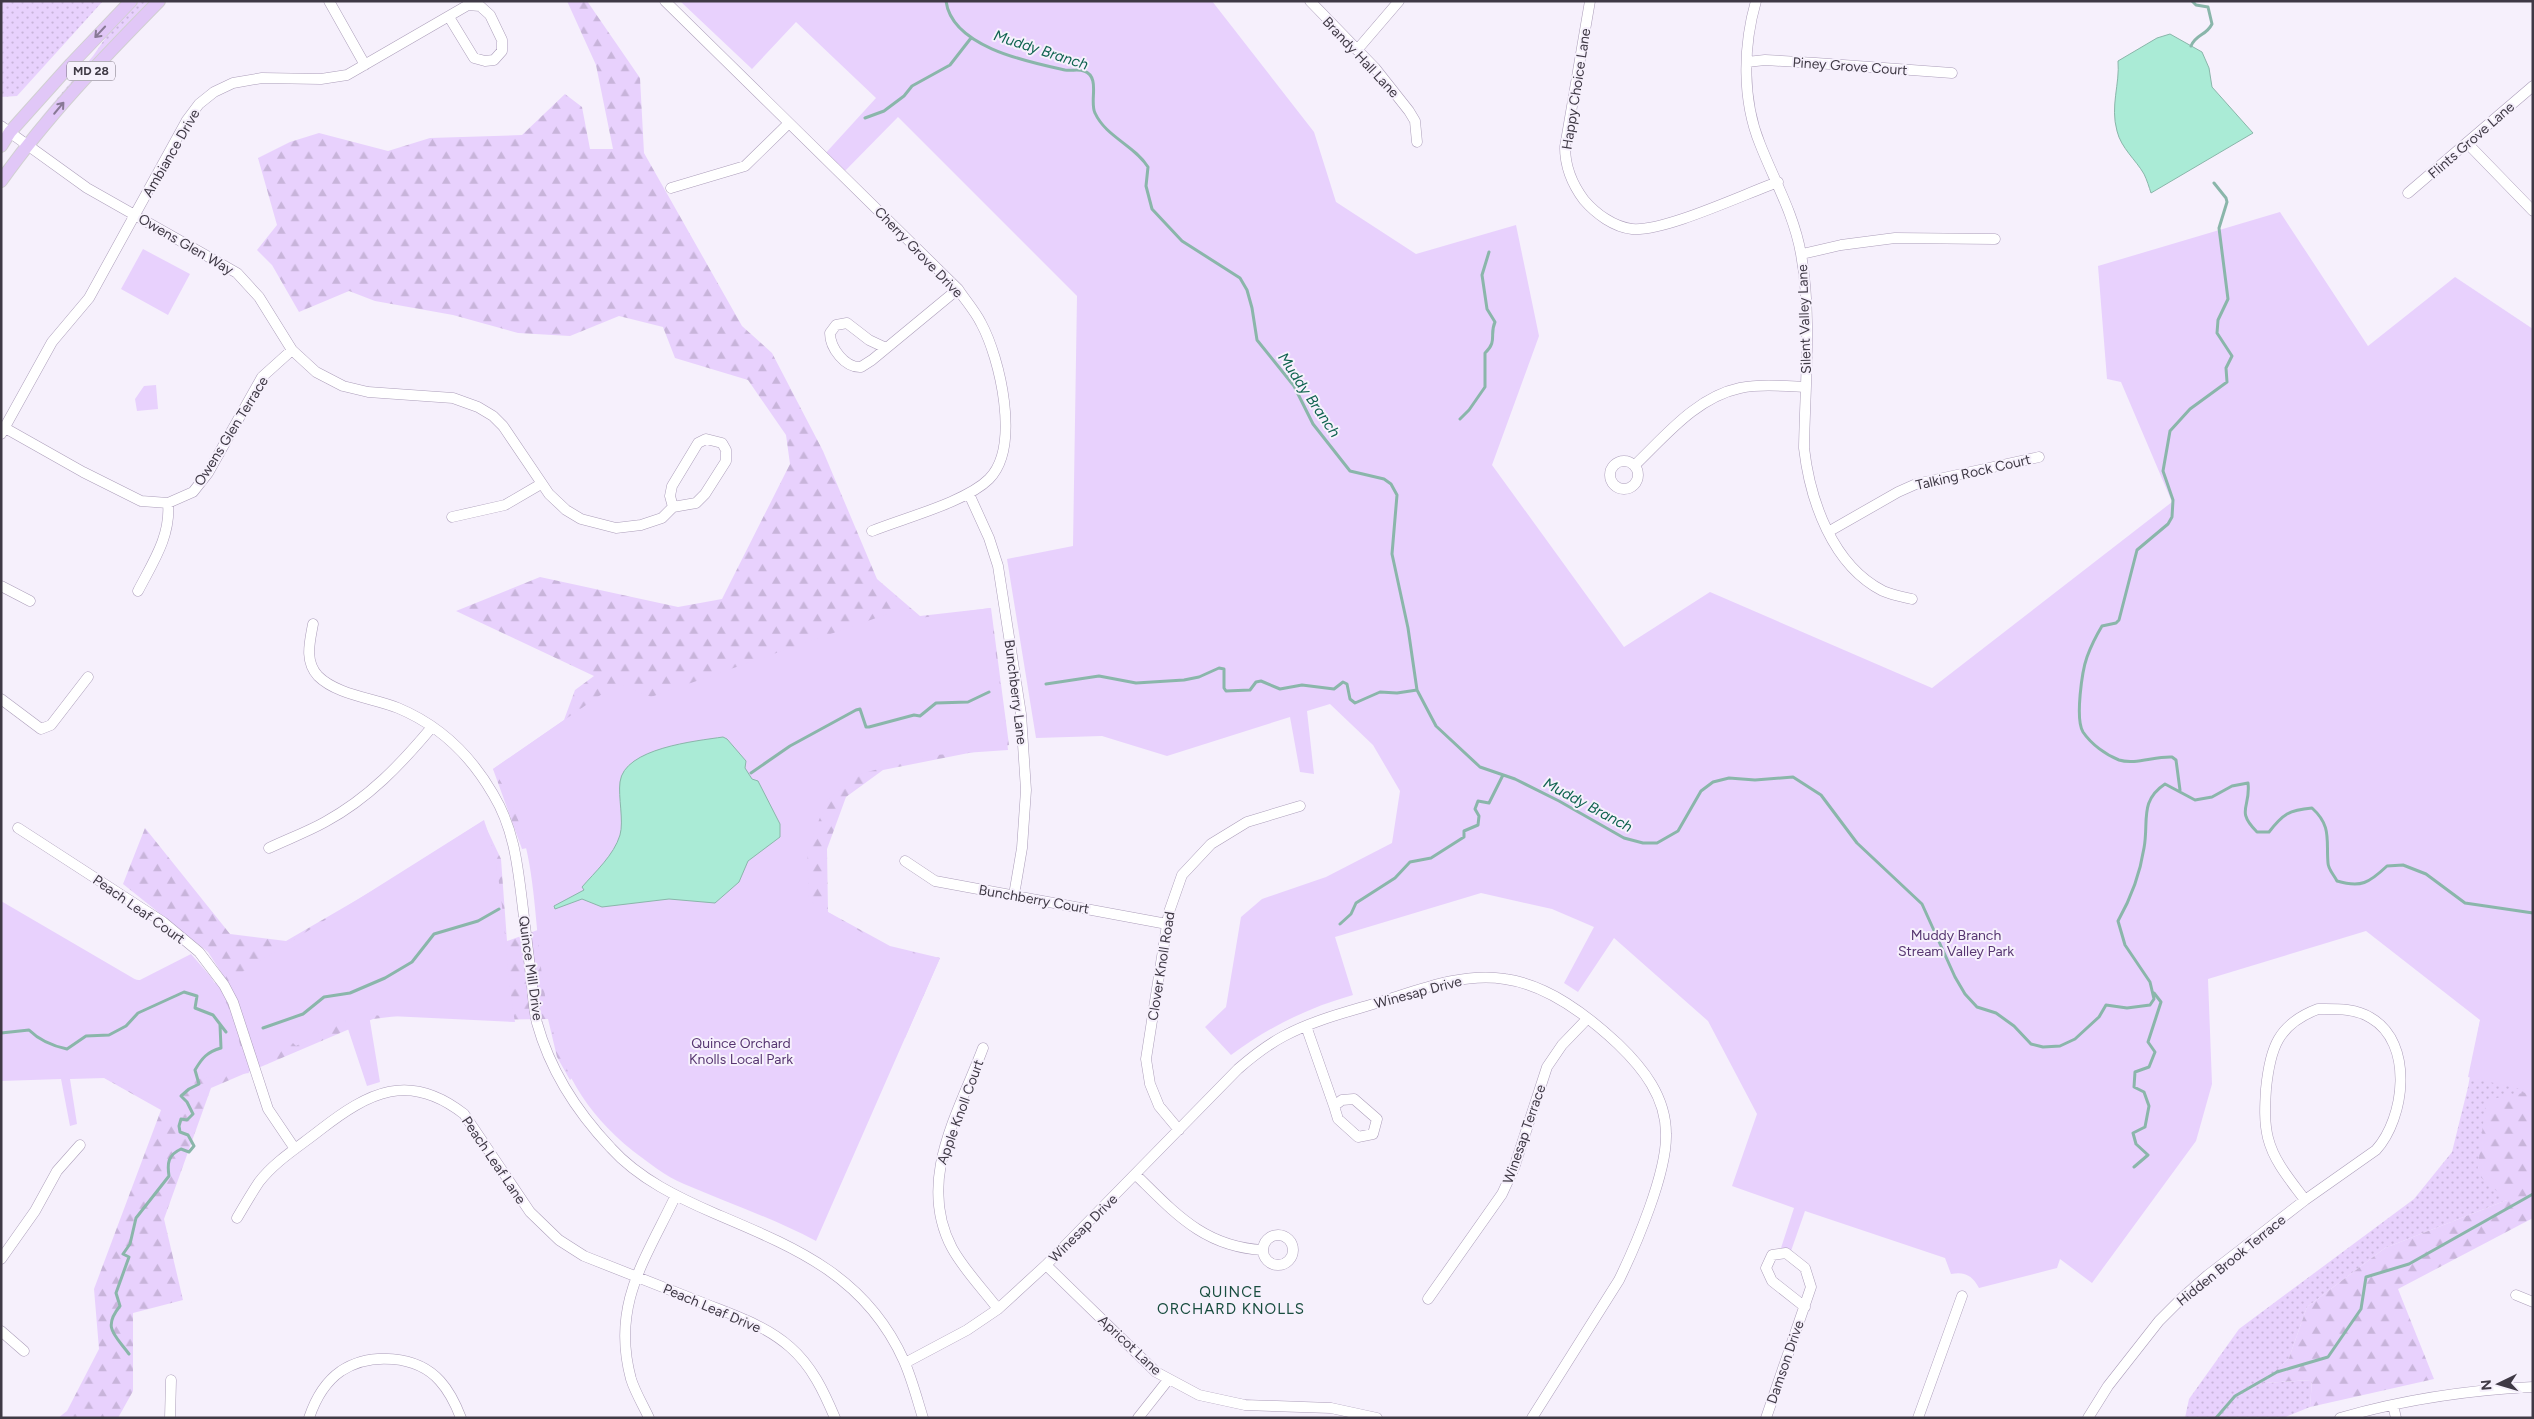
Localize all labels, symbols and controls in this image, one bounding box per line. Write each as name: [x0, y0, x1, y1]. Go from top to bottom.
street label: Brandy Hall Lane: [1319, 13, 1403, 102]
one-way arrow: [94, 26, 106, 39]
water label: Muddy Branch: [992, 26, 1090, 74]
street label: Happy Choice Lane: [1559, 27, 1595, 151]
street label: Piney Grove Court: [1792, 54, 1908, 79]
road number: MD 28: [67, 61, 115, 80]
street label: Flints Grove Lane: [2425, 98, 2518, 182]
one-way arrow: [53, 102, 64, 115]
street label: Ambiance Drive: [139, 106, 204, 200]
street label: Cherry Grove Drive: [871, 203, 967, 302]
street label: Owens Glen Way: [135, 210, 237, 279]
street label: Silent Valley Lane: [1794, 264, 1815, 374]
water label: Muddy Branch: [1274, 349, 1344, 441]
street label: Owens Glen Terrace: [191, 373, 272, 489]
street label: Talking Rock Court: [1914, 451, 2032, 494]
street label: Bunchberry Lane: [1001, 639, 1030, 746]
water label: Muddy Branch: [1540, 774, 1636, 836]
street label: Peach Leaf Court: [89, 871, 188, 947]
street label: Bunchberry Court: [977, 881, 1090, 918]
street label: Clover Knoll Road: [1144, 910, 1179, 1022]
street label: Quince Mill Drive: [515, 915, 546, 1022]
park label: Muddy Branch Stream Valley Park: [1898, 927, 2014, 960]
street label: Winesap Drive: [1373, 973, 1464, 1012]
park label: Quince Orchard Knolls Local Park: [689, 1035, 793, 1068]
street label: Apple Knoll Court: [934, 1057, 987, 1167]
street label: Winesap Terrace: [1500, 1082, 1550, 1186]
street label: Peach Leaf Lane: [458, 1113, 529, 1208]
street label: Winesap Drive: [1046, 1190, 1121, 1266]
street label: Hidden Brook Terrace: [2173, 1211, 2289, 1310]
street label: Peach Leaf Drive: [660, 1280, 764, 1337]
district label: QUINCE ORCHARD KNOLLS: [1157, 1283, 1305, 1318]
street label: Apricot Lane: [1095, 1312, 1165, 1379]
street label: Damson Drive: [1763, 1318, 1808, 1406]
north arrow: [2474, 1359, 2524, 1409]
text: N: [2478, 1379, 2495, 1391]

